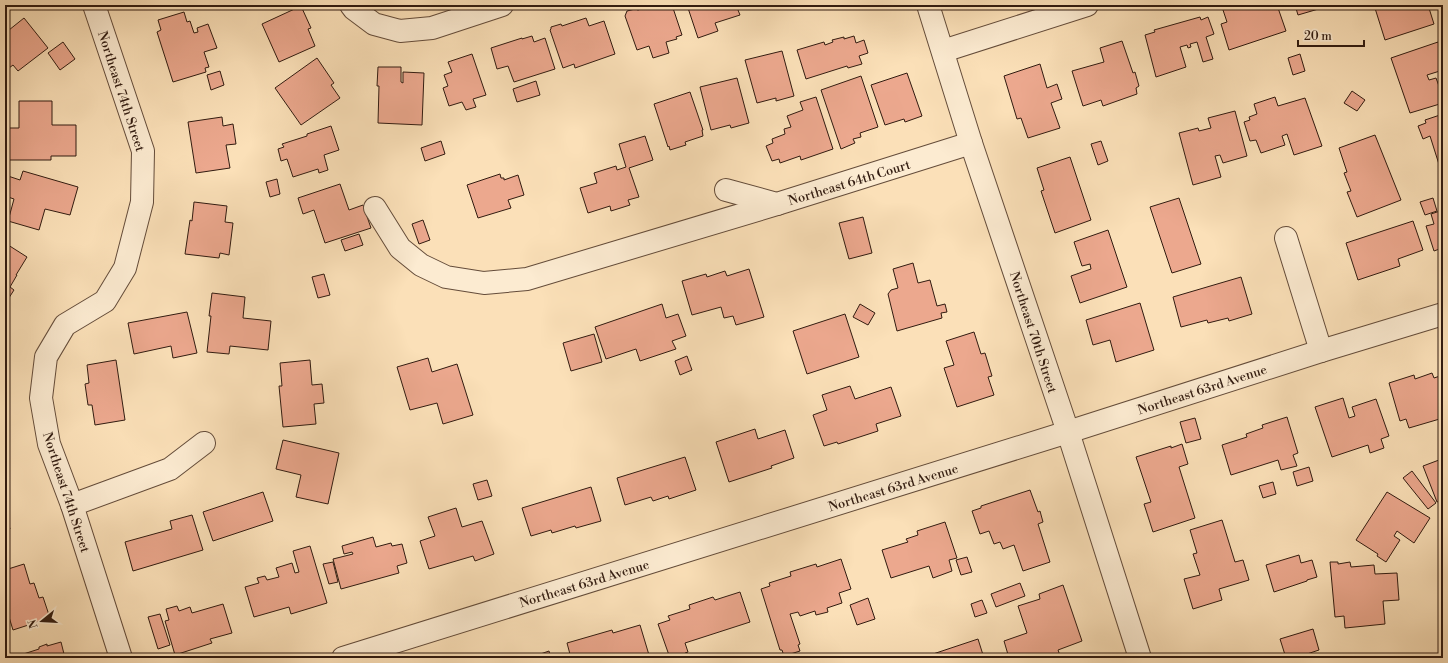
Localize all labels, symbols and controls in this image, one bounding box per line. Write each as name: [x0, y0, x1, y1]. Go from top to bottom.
scale bar: [1298, 22, 1364, 48]
street label: Northeast 74th Street: [94, 29, 148, 154]
text: 20 m: [1304, 29, 1332, 44]
street label: Northeast 64th Court: [786, 157, 913, 209]
street label: Northeast 70th Street: [1006, 269, 1060, 395]
street label: Northeast 63rd Avenue: [1136, 361, 1269, 418]
street label: Northeast 74th Street: [39, 430, 93, 555]
street label: Northeast 63rd Avenue: [826, 460, 961, 515]
street label: Northeast 63rd Avenue: [517, 556, 652, 611]
north arrow: [22, 601, 62, 641]
text: N: [25, 617, 41, 630]

